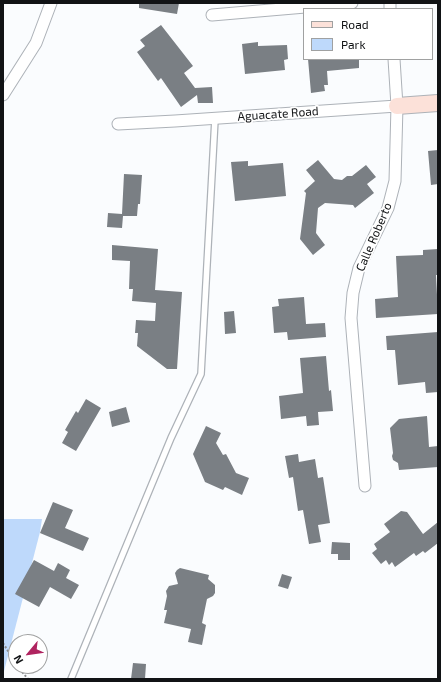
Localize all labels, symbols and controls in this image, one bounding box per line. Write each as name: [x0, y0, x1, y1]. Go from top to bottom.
legend: [303, 8, 433, 60]
text: Road: [341, 17, 369, 31]
text: Park: [341, 37, 366, 51]
street label: Aguacate Road: [237, 104, 319, 124]
street label: Calle Roberto: [353, 200, 395, 274]
north arrow: [8, 634, 48, 674]
text: N: [10, 653, 26, 666]

